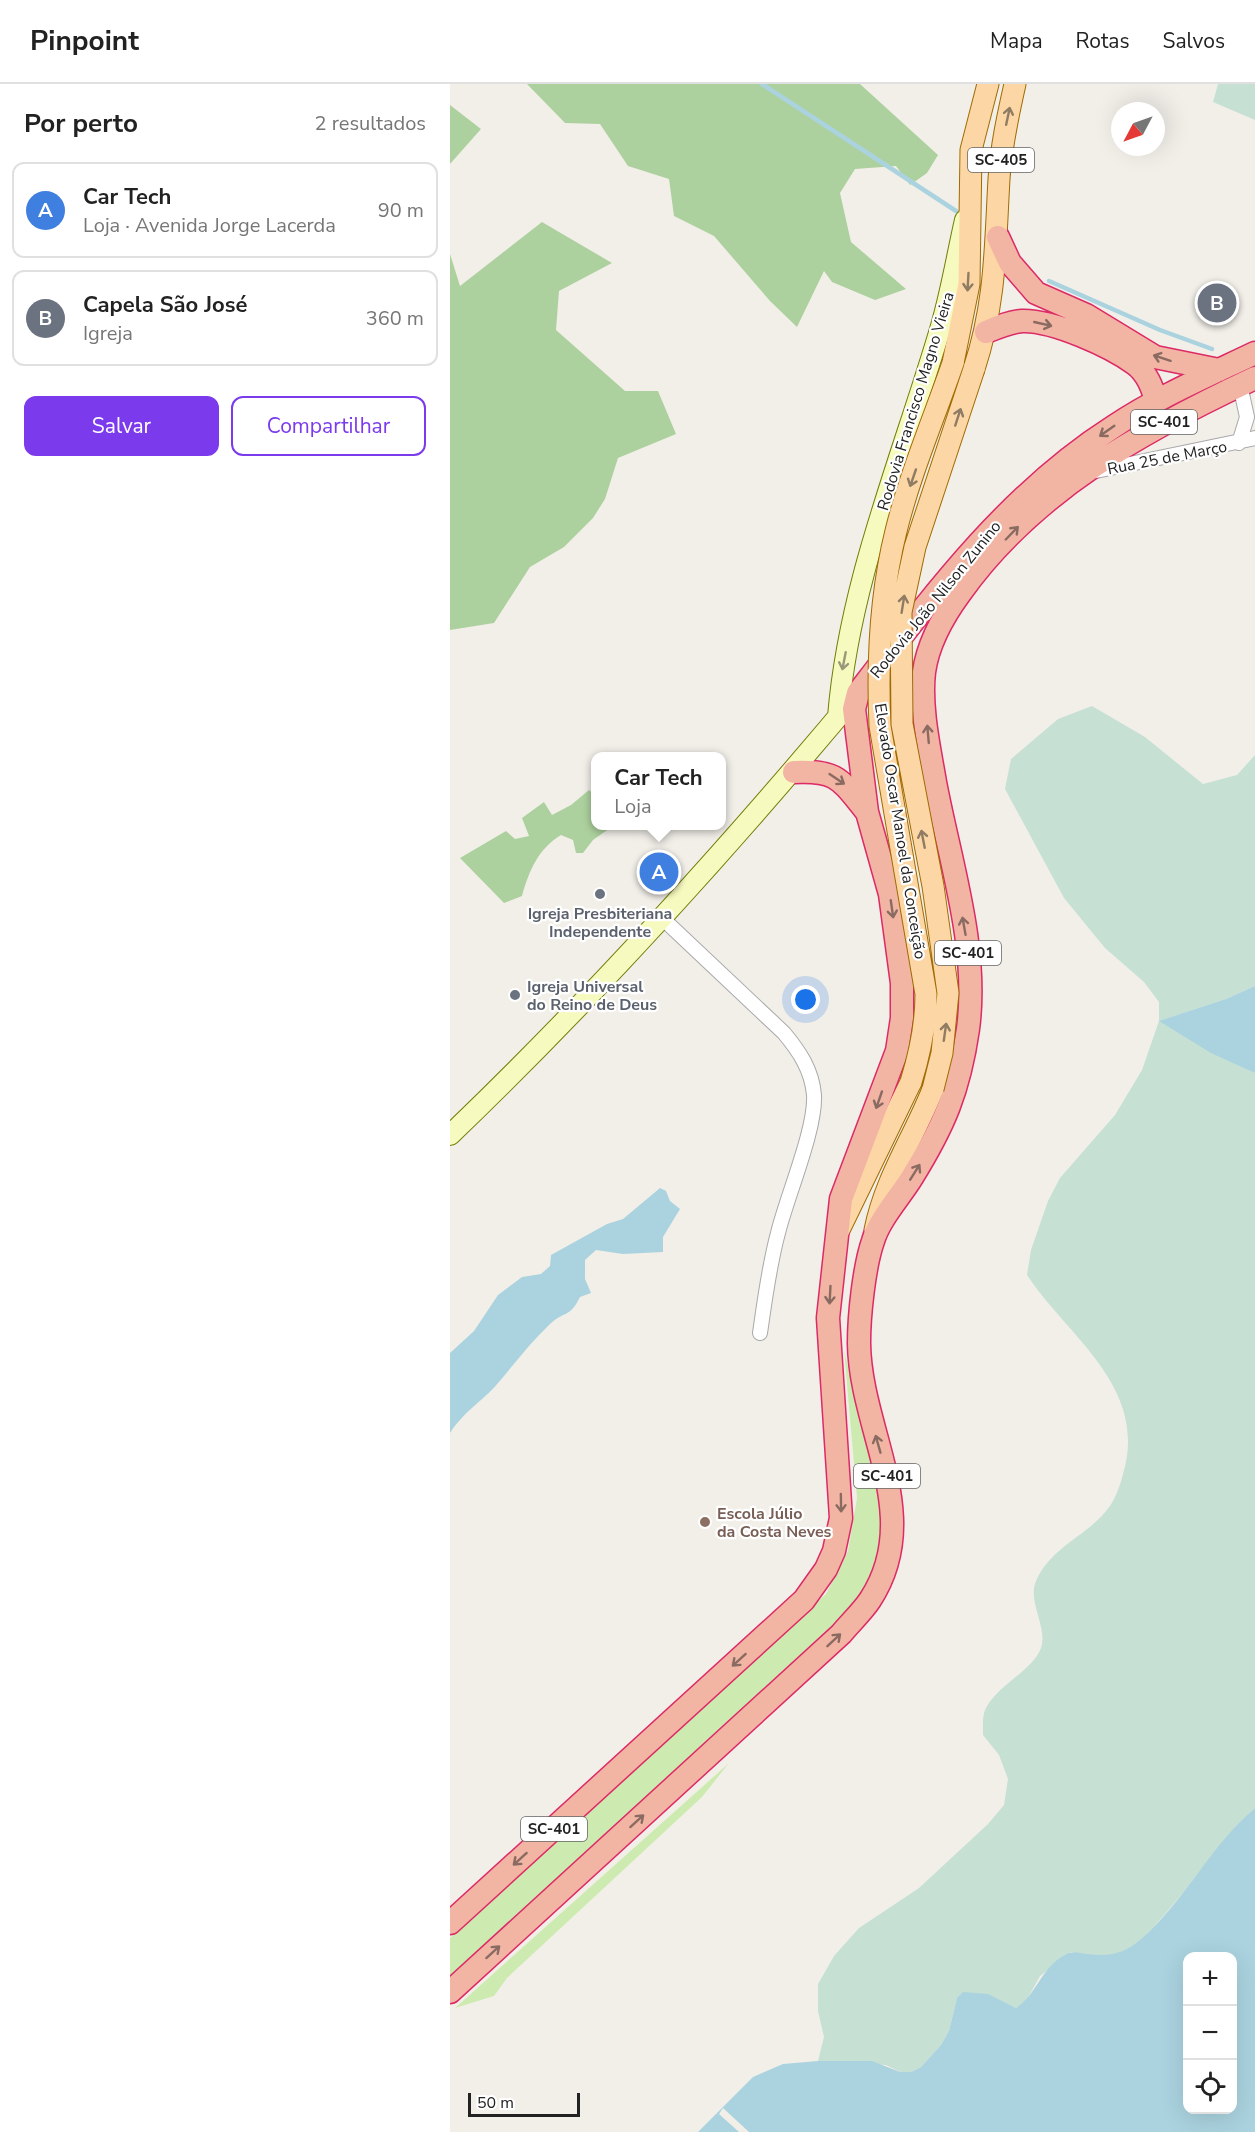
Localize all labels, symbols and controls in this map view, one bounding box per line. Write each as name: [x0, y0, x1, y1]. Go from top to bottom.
text: Pinpoint: [30, 22, 139, 60]
text: Mapa: [990, 27, 1043, 55]
text: Rotas: [1076, 27, 1130, 55]
text: Salvos: [1163, 27, 1225, 55]
north arrow: [1111, 102, 1165, 156]
text: Por perto: [24, 106, 138, 141]
one-way arrow: [1003, 107, 1014, 127]
text: 2 resultados: [315, 110, 426, 137]
road number: SC-405: [968, 148, 1034, 172]
text: Car Tech: [83, 182, 171, 212]
text: A: [38, 197, 53, 224]
text: 90 m: [378, 197, 424, 224]
text: Loja · Avenida Jorge Lacerda: [83, 212, 336, 239]
one-way arrow: [963, 272, 974, 291]
pin: B: [1198, 280, 1236, 326]
street label: Rodovia Francisco Magno Vieira: [872, 289, 960, 513]
text: Capela São José: [83, 290, 247, 320]
text: B: [39, 305, 52, 332]
text: 360 m: [366, 305, 424, 332]
one-way arrow: [1032, 319, 1052, 330]
text: Igreja: [83, 320, 133, 347]
one-way arrow: [1153, 352, 1172, 363]
button: Salvar: [24, 396, 219, 456]
button: Compartilhar: [231, 396, 426, 456]
one-way arrow: [953, 408, 964, 427]
road number: SC-401: [1131, 410, 1197, 434]
one-way arrow: [1099, 425, 1116, 437]
street label: Rua 25 de Março: [1105, 436, 1229, 480]
one-way arrow: [907, 468, 918, 486]
street label: Rodovia João Nilson Zunino: [865, 516, 1006, 683]
one-way arrow: [1004, 526, 1019, 541]
one-way arrow: [897, 595, 908, 614]
one-way arrow: [838, 650, 849, 670]
street label: Elevado Oscar Manoel da Conceição: [869, 702, 931, 961]
one-way arrow: [922, 725, 933, 745]
popup: [591, 752, 726, 830]
text: Car Tech: [614, 763, 703, 793]
one-way arrow: [828, 773, 845, 786]
text: Loja: [614, 793, 652, 820]
one-way arrow: [917, 830, 928, 849]
pin: A: [640, 850, 678, 894]
marker: Igreja Presbiteriana Independente: [593, 887, 607, 901]
one-way arrow: [886, 899, 897, 918]
place label: Igreja Presbiteriana Independente: [528, 903, 672, 943]
one-way arrow: [958, 916, 969, 936]
road number: SC-401: [935, 941, 1001, 965]
place label: Igreja Universal do Reino de Deus: [527, 976, 657, 1016]
your location: [791, 985, 820, 1014]
marker: Igreja Universal do Reino de Deus: [508, 988, 522, 1002]
one-way arrow: [940, 1022, 951, 1042]
one-way arrow: [873, 1090, 884, 1109]
one-way arrow: [909, 1164, 921, 1181]
one-way arrow: [824, 1285, 835, 1305]
one-way arrow: [872, 1435, 884, 1454]
road number: SC-401: [854, 1464, 920, 1488]
one-way arrow: [835, 1493, 847, 1513]
place label: Escola Júlio da Costa Neves: [717, 1503, 832, 1543]
marker: Escola Júlio da Costa Neves: [698, 1515, 712, 1529]
one-way arrow: [826, 1633, 841, 1648]
one-way arrow: [732, 1653, 747, 1667]
one-way arrow: [629, 1814, 644, 1828]
road number: SC-401: [521, 1817, 587, 1841]
one-way arrow: [513, 1852, 528, 1866]
one-way arrow: [485, 1945, 500, 1959]
map controls: [1183, 1952, 1237, 2114]
button: +: [1183, 1952, 1237, 2006]
button: −: [1183, 2006, 1237, 2060]
button: locate: [1183, 2060, 1237, 2114]
scale bar: [468, 2090, 580, 2118]
text: 50 m: [477, 2092, 514, 2114]

